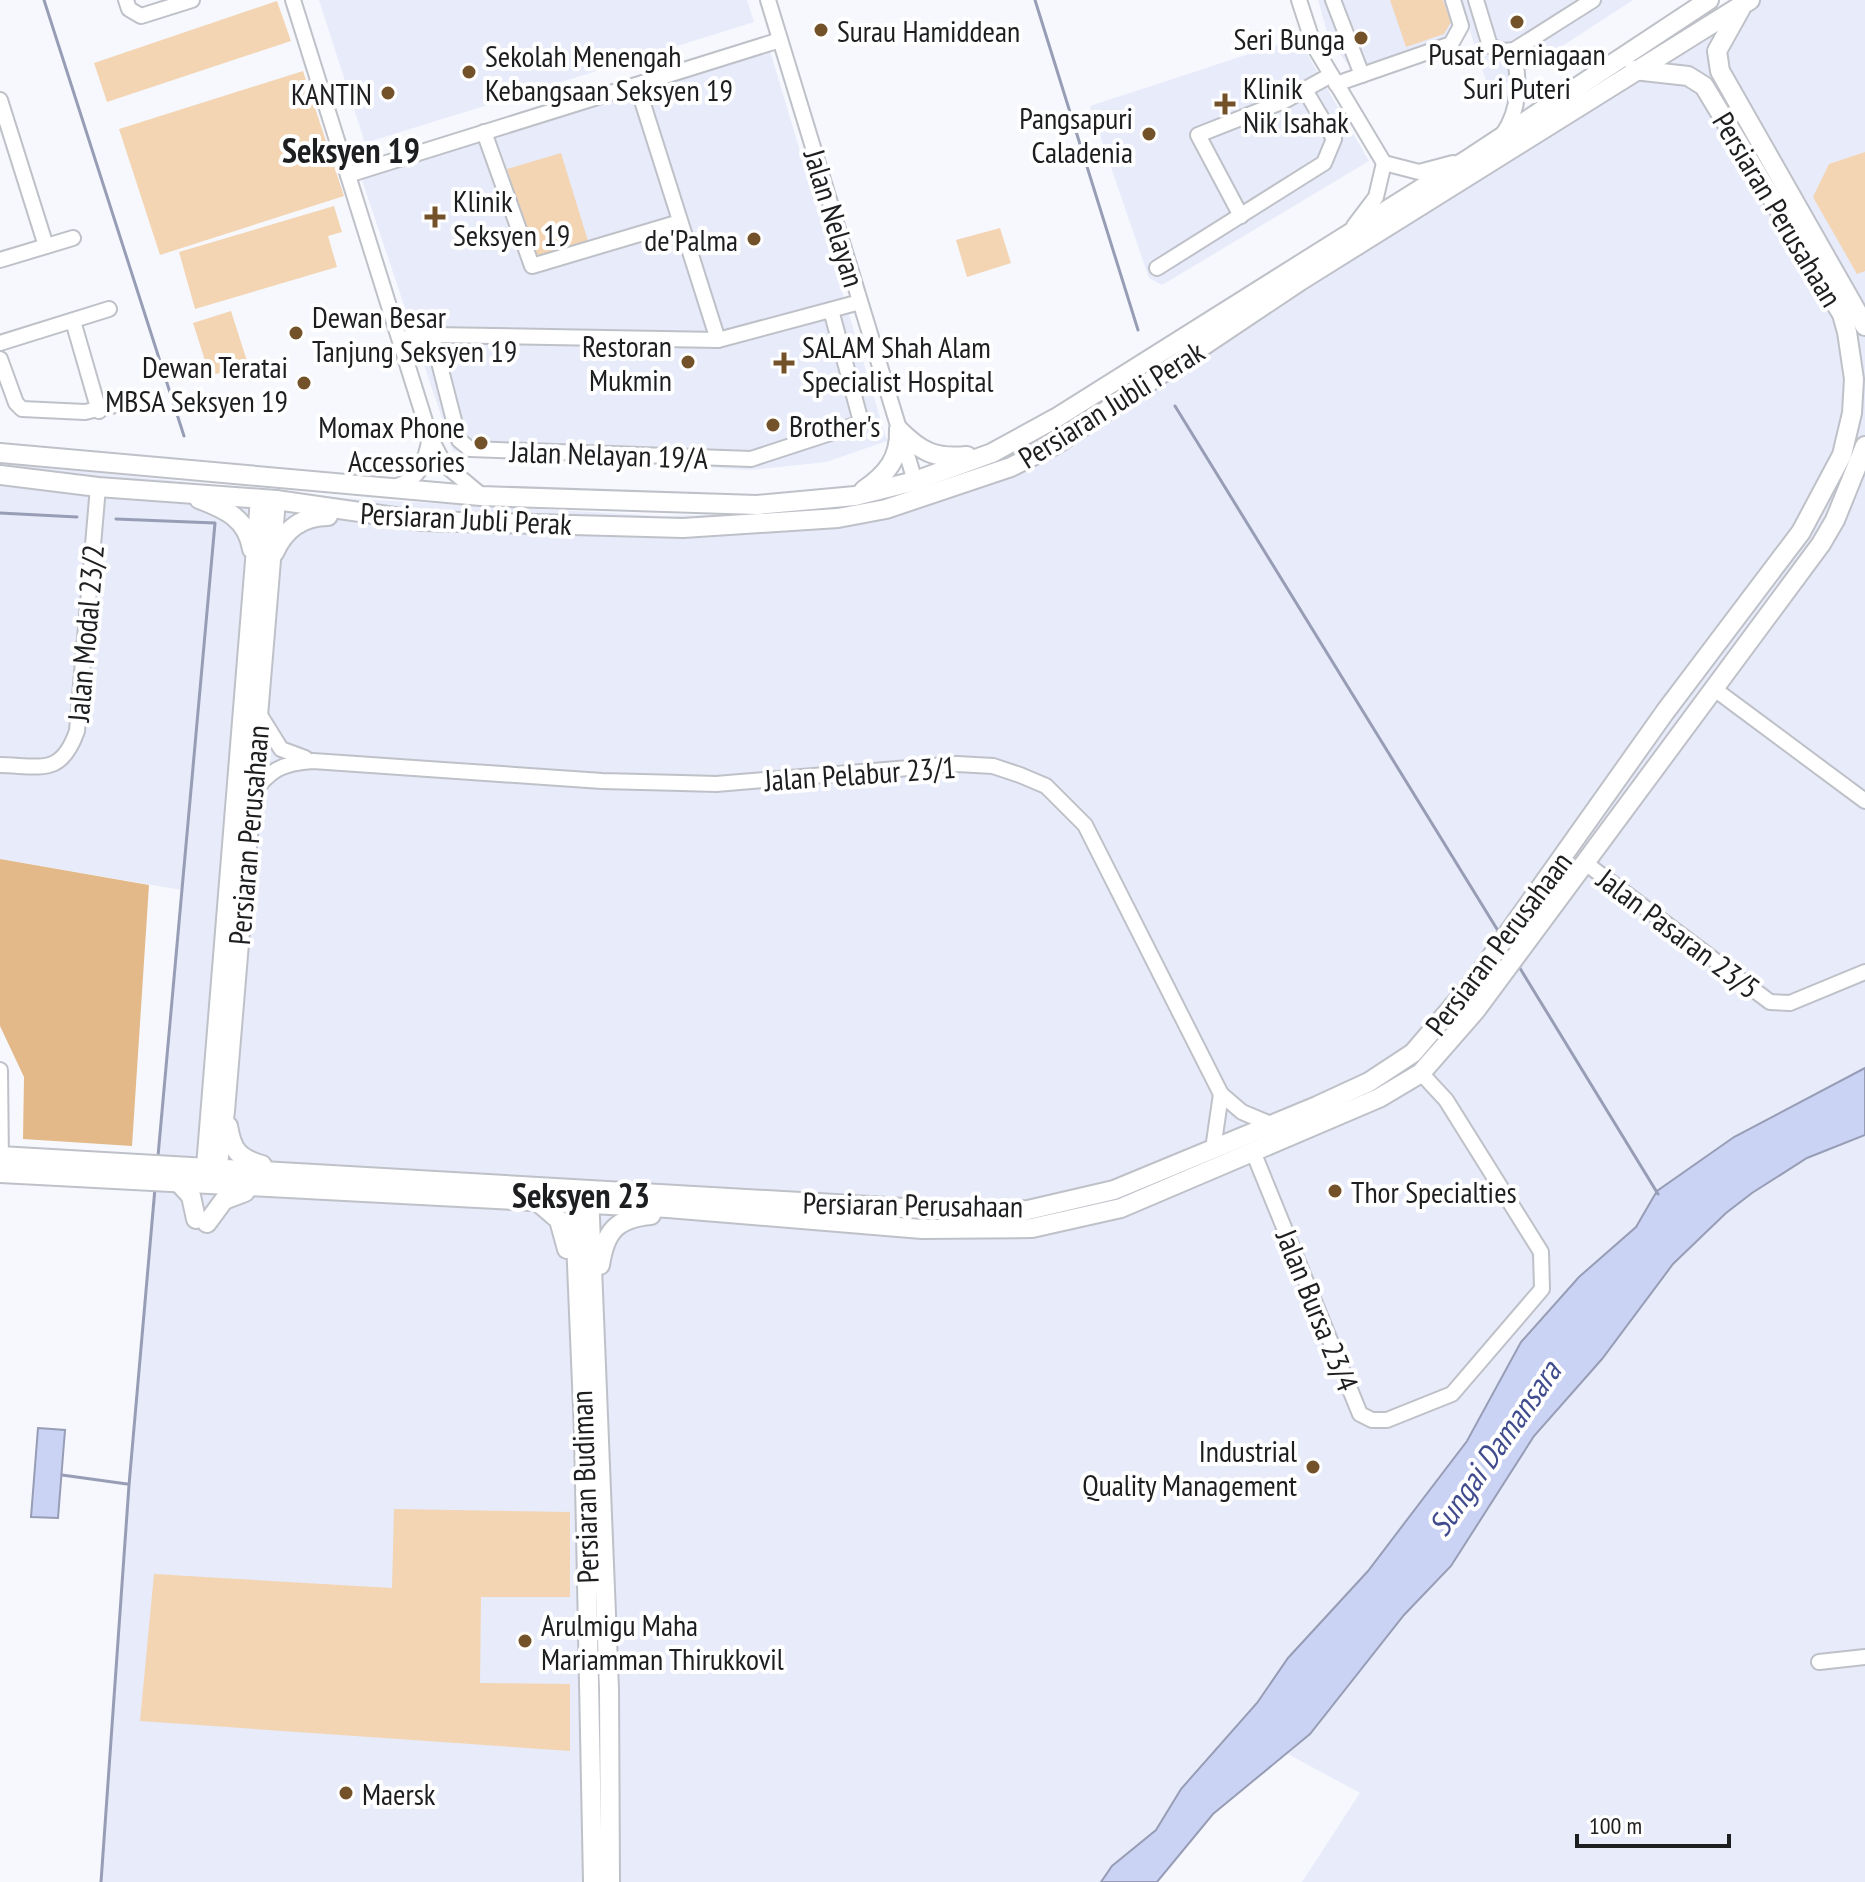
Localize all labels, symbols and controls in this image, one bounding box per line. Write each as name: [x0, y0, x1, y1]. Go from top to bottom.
place label: Surau Hamiddean: [837, 11, 1020, 50]
marker: Pusat Perniagaan Suri Puteri: [1508, 13, 1526, 31]
place label: Seri Bunga: [1233, 19, 1345, 58]
marker: Surau Hamiddean: [812, 21, 830, 39]
marker: Seri Bunga: [1352, 29, 1370, 47]
place label: Pusat Perniagaan Suri Puteri: [1428, 34, 1606, 107]
place label: Sekolah Menengah Kebangsaan Seksyen 19: [485, 36, 733, 109]
marker: Sekolah Menengah Kebangsaan Seksyen 19: [460, 63, 478, 81]
place label: Klinik Nik Isahak: [1243, 68, 1349, 141]
place label: KANTIN: [291, 74, 372, 113]
marker: KANTIN: [379, 84, 397, 102]
marker: Klinik Nik Isahak: [1214, 93, 1236, 115]
place label: Pangsapuri Caladenia: [1019, 98, 1133, 171]
street label: Persiaran Perusahaan: [1705, 104, 1851, 314]
marker: Pangsapuri Caladenia: [1140, 125, 1158, 143]
district label: Seksyen 19: [282, 128, 420, 172]
street label: Jalan Nelayan: [795, 144, 874, 291]
place label: Klinik Seksyen 19: [453, 181, 570, 254]
marker: Klinik Seksyen 19: [424, 206, 446, 228]
place label: de'Palma: [644, 220, 738, 259]
marker: de'Palma: [745, 230, 763, 248]
place label: Dewan Besar Tanjung Seksyen 19: [312, 297, 517, 370]
marker: Dewan Besar Tanjung Seksyen 19: [287, 324, 305, 342]
place label: Restoran Mukmin: [582, 326, 672, 399]
place label: SALAM Shah Alam Specialist Hospital: [802, 327, 993, 400]
street label: Persiaran Jubli Perak: [1011, 331, 1211, 477]
place label: Dewan Teratai MBSA Seksyen 19: [105, 347, 288, 420]
marker: SALAM Shah Alam Specialist Hospital: [773, 352, 795, 374]
marker: Restoran Mukmin: [679, 353, 697, 371]
marker: Dewan Teratai MBSA Seksyen 19: [295, 374, 313, 392]
place label: Brother's: [789, 406, 880, 445]
place label: Momax Phone Accessories: [318, 407, 465, 480]
marker: Brother's: [764, 416, 782, 434]
street label: Jalan Nelayan 19/A: [508, 431, 709, 477]
marker: Momax Phone Accessories: [472, 434, 490, 452]
street label: Persiaran Jubli Perak: [359, 493, 573, 543]
street label: Jalan Modal 23/2: [58, 543, 112, 724]
street label: Persiaran Perusahaan: [219, 723, 277, 947]
street label: Jalan Pelabur 23/1: [762, 747, 957, 799]
street label: Persiaran Perusahaan: [1416, 843, 1580, 1043]
street label: Jalan Pasaran 23/5: [1589, 859, 1768, 1007]
place label: Thor Specialties: [1351, 1172, 1517, 1211]
district label: Seksyen 23: [512, 1173, 650, 1217]
marker: Thor Specialties: [1326, 1182, 1344, 1200]
street label: Persiaran Perusahaan: [802, 1183, 1024, 1225]
street label: Jalan Bursa 23/4: [1268, 1223, 1368, 1397]
water label: Sungai Damansara: [1418, 1350, 1571, 1544]
street label: Persiaran Budiman: [561, 1390, 607, 1584]
place label: Industrial Quality Management: [1082, 1431, 1298, 1504]
marker: Industrial Quality Management: [1304, 1458, 1322, 1476]
place label: Arulmigu Maha Mariamman Thirukkovil: [541, 1605, 784, 1678]
marker: Arulmigu Maha Mariamman Thirukkovil: [516, 1632, 534, 1650]
place label: Maersk: [362, 1774, 436, 1813]
marker: Maersk: [337, 1784, 355, 1802]
scale bar: [1577, 1798, 1729, 1848]
text: 100 m: [1589, 1810, 1642, 1841]

